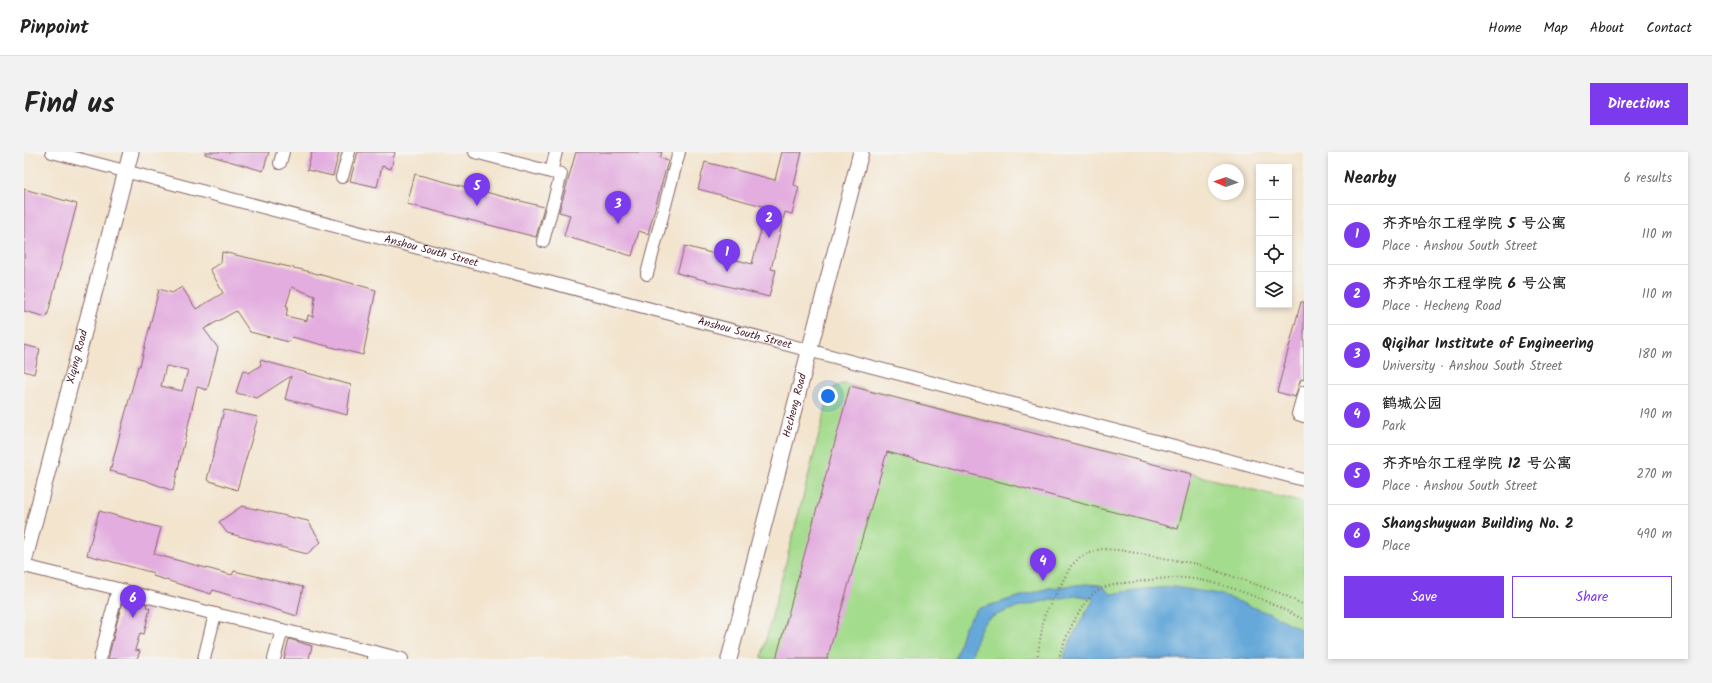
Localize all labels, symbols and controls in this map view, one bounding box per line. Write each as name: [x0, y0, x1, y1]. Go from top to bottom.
text: Pinpoint: [20, 13, 89, 43]
text: Home: [1488, 17, 1522, 39]
text: Map: [1544, 17, 1568, 39]
text: About: [1590, 17, 1624, 39]
text: Contact: [1646, 17, 1692, 39]
text: Find us: [24, 82, 115, 127]
button: Directions: [1590, 83, 1688, 125]
north arrow: [1208, 164, 1244, 200]
map controls: [1256, 164, 1292, 308]
button: +: [1256, 164, 1292, 200]
text: Nearby: [1344, 165, 1396, 192]
text: 6 results: [1624, 168, 1672, 189]
pin: 5: [464, 173, 490, 206]
pin: 3: [605, 191, 631, 224]
button: −: [1256, 200, 1292, 236]
pin: 2: [756, 205, 782, 238]
text: 齐齐哈尔工程学院 5 号公寓: [1382, 212, 1566, 236]
text: 1: [1355, 224, 1359, 245]
text: 110 m: [1642, 224, 1672, 245]
street label: Anshou South Street: [382, 230, 481, 272]
button: locate: [1256, 236, 1292, 272]
text: Place · Anshou South Street: [1382, 236, 1537, 257]
pin: 1: [714, 239, 740, 272]
button: layers: [1256, 272, 1292, 308]
text: 齐齐哈尔工程学院 6 号公寓: [1382, 272, 1567, 296]
text: 2: [1353, 284, 1361, 305]
text: 110 m: [1642, 284, 1672, 305]
text: Place · Hecheng Road: [1382, 296, 1501, 317]
street label: Anshou South Street: [696, 313, 794, 355]
street label: Xiqing Road: [62, 328, 93, 386]
text: Qiqihar Institute of Engineering: [1382, 332, 1594, 356]
text: 3: [1353, 344, 1361, 365]
text: 180 m: [1638, 344, 1672, 365]
text: University · Anshou South Street: [1382, 356, 1563, 377]
street label: Hecheng Road: [778, 371, 812, 440]
your location: [818, 386, 838, 406]
text: 鹤城公园: [1382, 392, 1442, 416]
text: 4: [1353, 404, 1361, 425]
text: 190 m: [1640, 404, 1672, 425]
text: Park: [1382, 416, 1406, 437]
text: 齐齐哈尔工程学院 12 号公寓: [1382, 452, 1572, 476]
text: 5: [1354, 464, 1360, 485]
text: 270 m: [1636, 464, 1672, 485]
text: Place · Anshou South Street: [1382, 476, 1537, 497]
text: Shangshuyuan Building No. 2: [1382, 512, 1574, 536]
text: 6: [1353, 524, 1361, 545]
text: 490 m: [1636, 524, 1672, 545]
text: Place: [1382, 536, 1410, 557]
pin: 4: [1030, 548, 1056, 581]
button: Save: [1344, 576, 1504, 618]
button: Share: [1512, 576, 1672, 618]
pin: 6: [120, 585, 146, 618]

